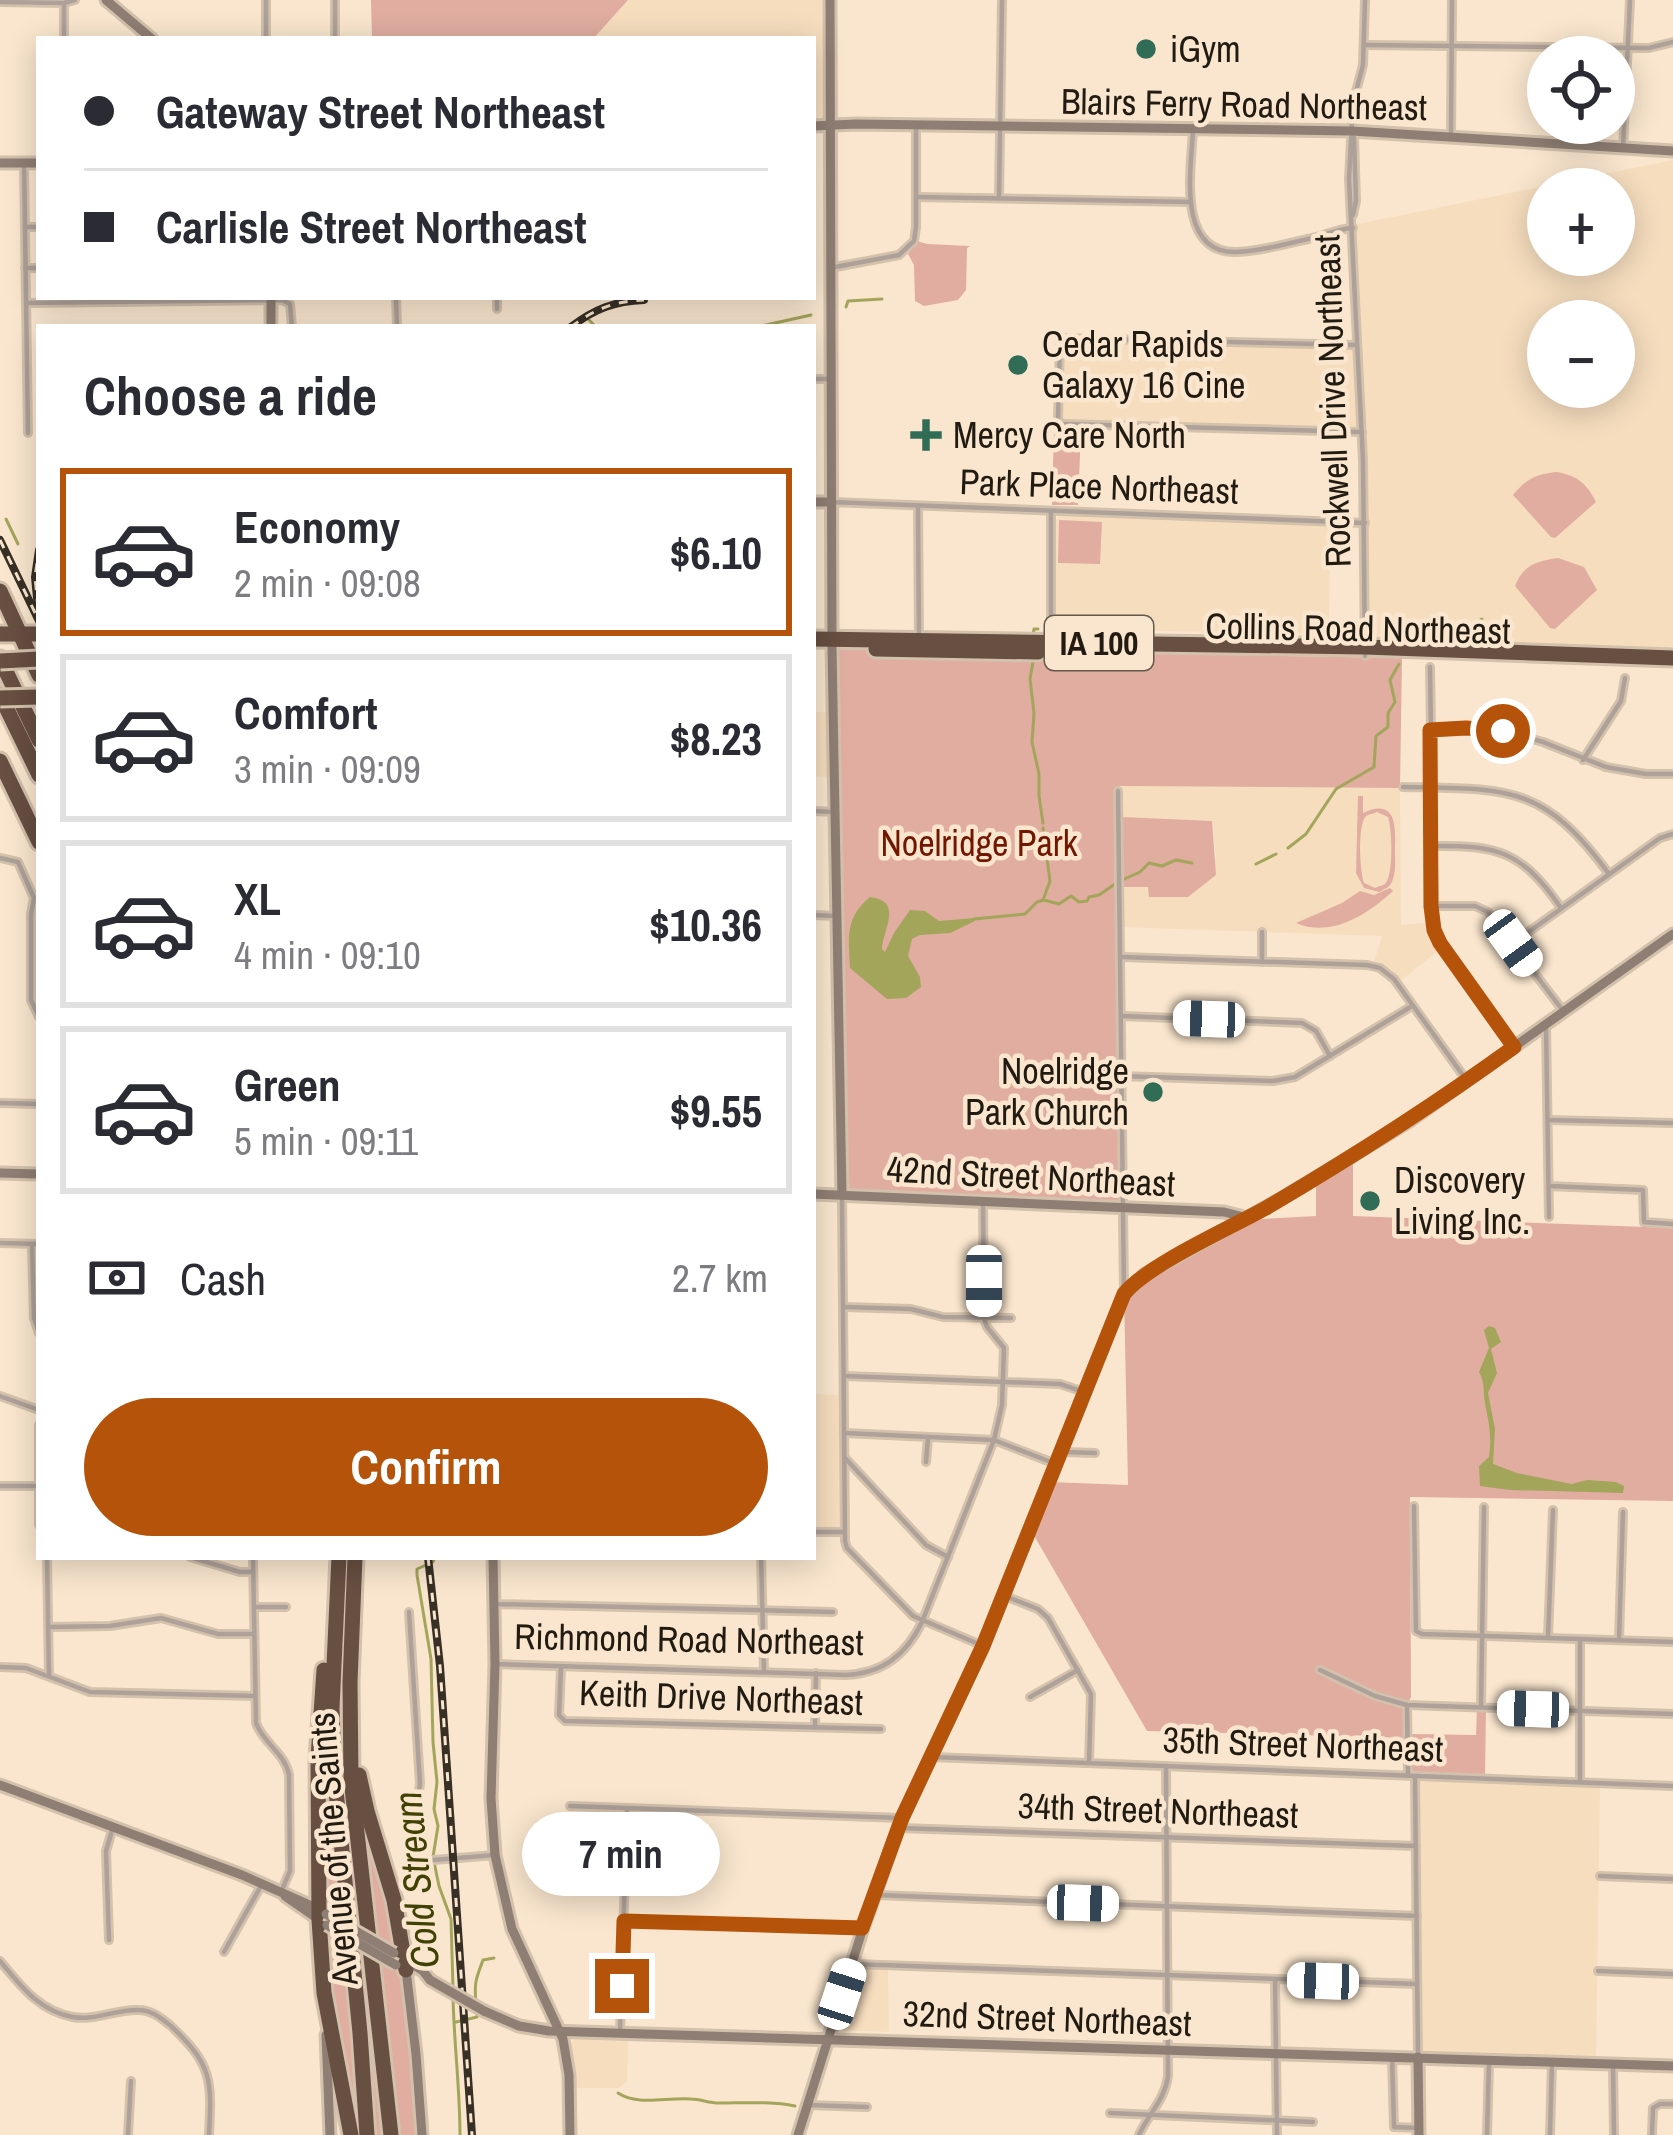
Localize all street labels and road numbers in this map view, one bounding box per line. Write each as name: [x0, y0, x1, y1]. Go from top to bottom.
street label: Blairs Ferry Road Northeast: [1061, 77, 1427, 131]
street label: Rockwell Drive Northeast: [1302, 234, 1362, 568]
street label: Park Place Northeast: [959, 457, 1239, 515]
street label: Collins Road Northeast: [1205, 601, 1511, 655]
road number: IA 100: [1045, 616, 1153, 670]
street label: 42nd Street Northeast: [886, 1144, 1176, 1208]
street label: Richmond Road Northeast: [514, 1612, 864, 1666]
street label: Keith Drive Northeast: [578, 1668, 864, 1726]
street label: Avenue of the Saints: [297, 1711, 369, 1988]
street label: 35th Street Northeast: [1162, 1715, 1444, 1773]
street label: 34th Street Northeast: [1017, 1781, 1299, 1839]
street label: 32nd Street Northeast: [902, 1989, 1192, 2047]

